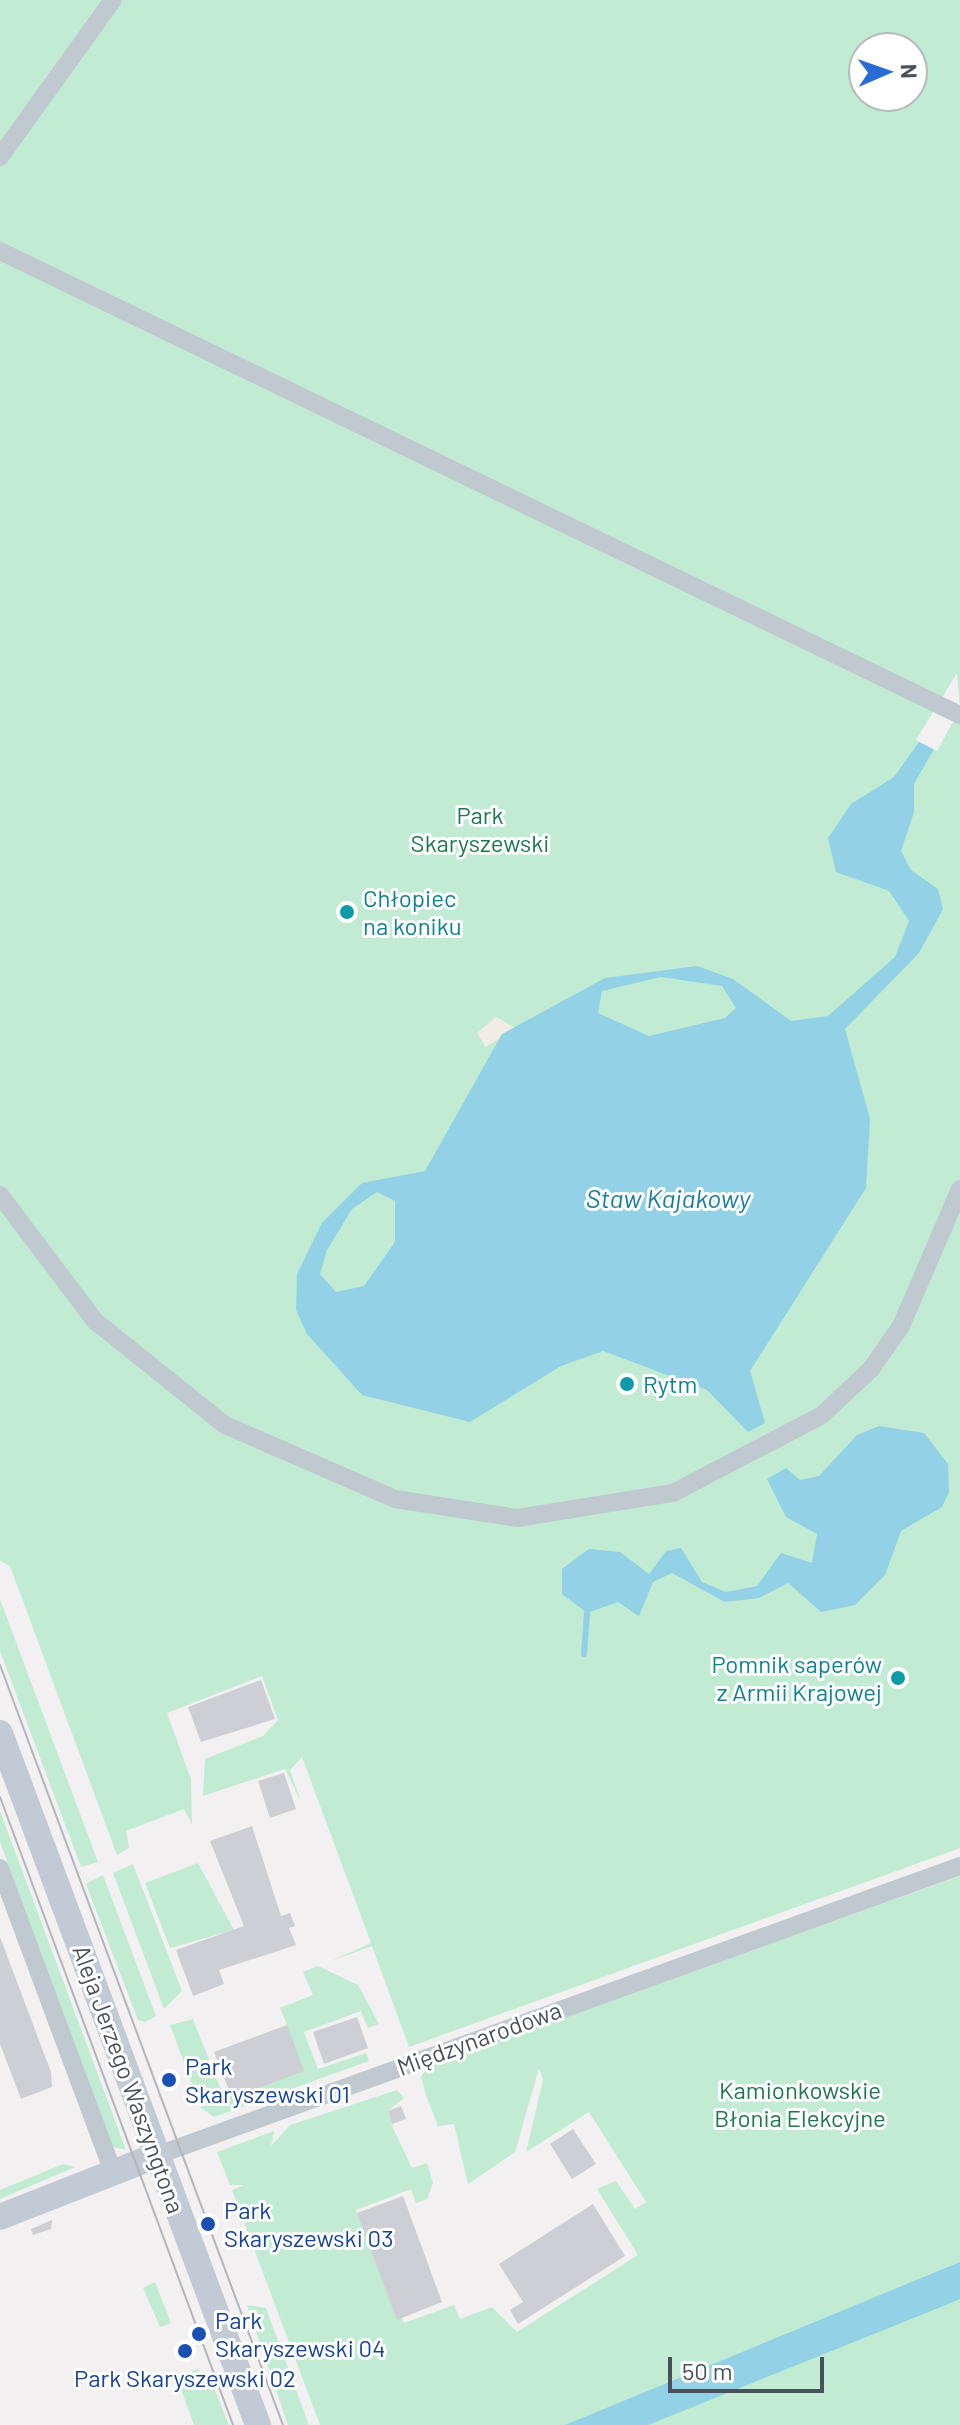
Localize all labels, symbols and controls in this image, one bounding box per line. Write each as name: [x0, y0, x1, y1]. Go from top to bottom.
north arrow: [848, 32, 928, 112]
text: N: [897, 63, 923, 79]
park label: Park Skaryszewski: [411, 801, 549, 857]
place label: Chłopiec na koniku: [363, 884, 462, 940]
marker: Chłopiec na koniku: [338, 903, 356, 921]
water label: Staw Kajakowy: [586, 1182, 750, 1214]
place label: Rytm: [643, 1370, 697, 1398]
marker: Rytm: [618, 1375, 636, 1393]
place label: Pomnik saperów z Armii Krajowej: [711, 1650, 882, 1706]
marker: Pomnik saperów z Armii Krajowej: [889, 1669, 907, 1687]
street label: Aleja Jerzego Waszyngtona: [67, 1941, 191, 2217]
street label: Międzynarodowa: [393, 1995, 565, 2081]
place label: Park Skaryszewski 01: [185, 2052, 350, 2108]
marker: Park Skaryszewski 01: [160, 2071, 178, 2089]
park label: Kamionkowskie Błonia Elekcyjne: [714, 2076, 886, 2132]
place label: Park Skaryszewski 03: [224, 2196, 393, 2252]
marker: Park Skaryszewski 03: [199, 2215, 217, 2233]
place label: Park Skaryszewski 04: [215, 2306, 385, 2362]
marker: Park Skaryszewski 04: [190, 2325, 208, 2343]
scale bar: [672, 2341, 828, 2391]
marker: Park Skaryszewski 02: [176, 2342, 194, 2360]
text: 50 m: [682, 2356, 733, 2385]
place label: Park Skaryszewski 02: [74, 2364, 296, 2392]

